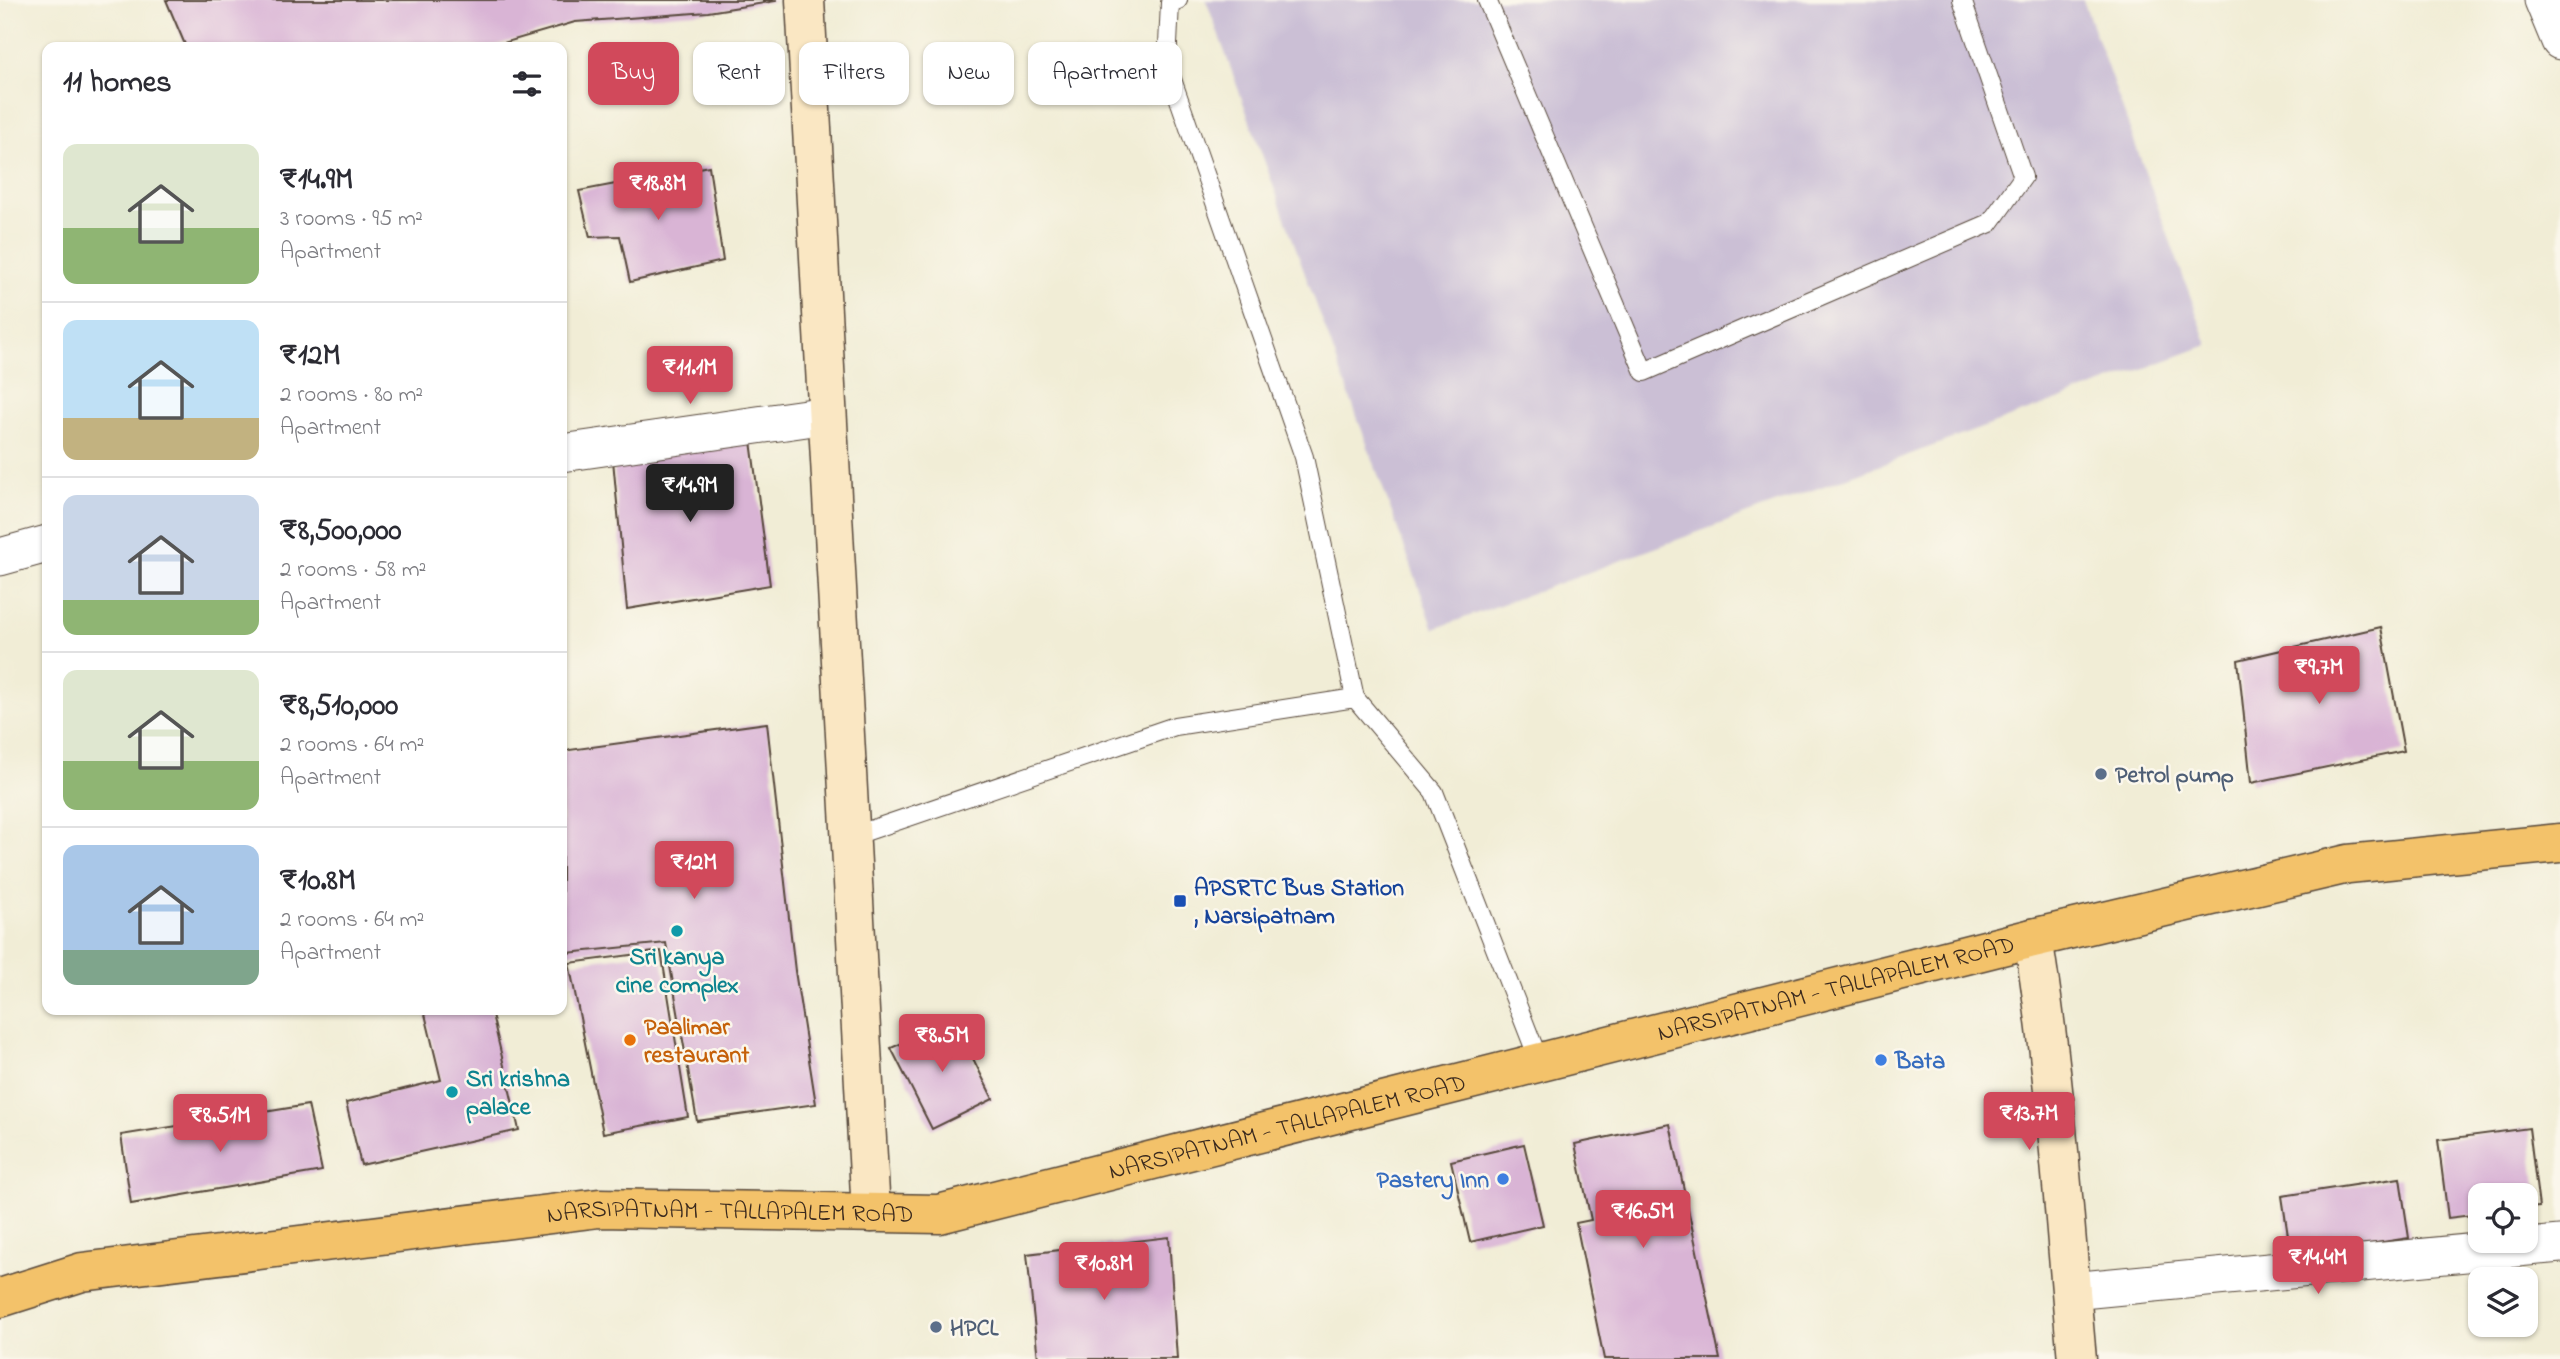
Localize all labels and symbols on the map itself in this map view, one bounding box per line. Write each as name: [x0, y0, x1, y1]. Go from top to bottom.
pin: ₹18.8M: [601, 162, 715, 222]
pin: ₹11.1M: [633, 346, 747, 406]
pin: ₹14.9M: [633, 464, 747, 524]
pin: ₹9.7M: [2270, 646, 2368, 706]
place label: Petrol pump: [2115, 759, 2234, 794]
marker: Petrol pump: [2093, 766, 2109, 782]
pin: ₹12M: [653, 842, 735, 901]
place label: APSRTC Bus Station , Narsipatnam: [1194, 872, 1404, 935]
marker: APSRTC Bus Station , Narsipatnam: [1172, 893, 1188, 909]
marker: Sri kanya cine complex: [669, 923, 685, 939]
street label: NARSIPATNAM - TALLAPALEM ROAD: [1654, 928, 2019, 1052]
place label: Sri kanya cine complex: [615, 941, 739, 1004]
place label: Paalimar restaurant: [644, 1011, 750, 1074]
pin: ₹8.5M: [893, 1014, 991, 1074]
marker: Paalimar restaurant: [622, 1032, 638, 1048]
place label: Bata: [1894, 1045, 1945, 1080]
marker: Bata: [1873, 1052, 1889, 1068]
place label: Sri krishna palace: [466, 1063, 570, 1126]
street label: NARSIPATNAM - TALLAPALEM ROAD: [1105, 1067, 1470, 1190]
marker: Sri krishna palace: [444, 1084, 460, 1100]
pin: ₹13.7M: [1972, 1092, 2086, 1152]
pin: ₹8.51M: [163, 1094, 277, 1154]
place label: Pastery Inn: [1376, 1164, 1489, 1200]
marker: Pastery Inn: [1495, 1171, 1511, 1187]
pin: ₹16.5M: [1586, 1190, 1700, 1250]
street label: NARSIPATNAM - TALLAPALEM ROAD: [545, 1192, 914, 1234]
pin: ₹14.4M: [2261, 1236, 2375, 1296]
pin: ₹10.8M: [1047, 1242, 1161, 1302]
place label: HPCL: [950, 1312, 1000, 1347]
marker: HPCL: [928, 1319, 944, 1335]

